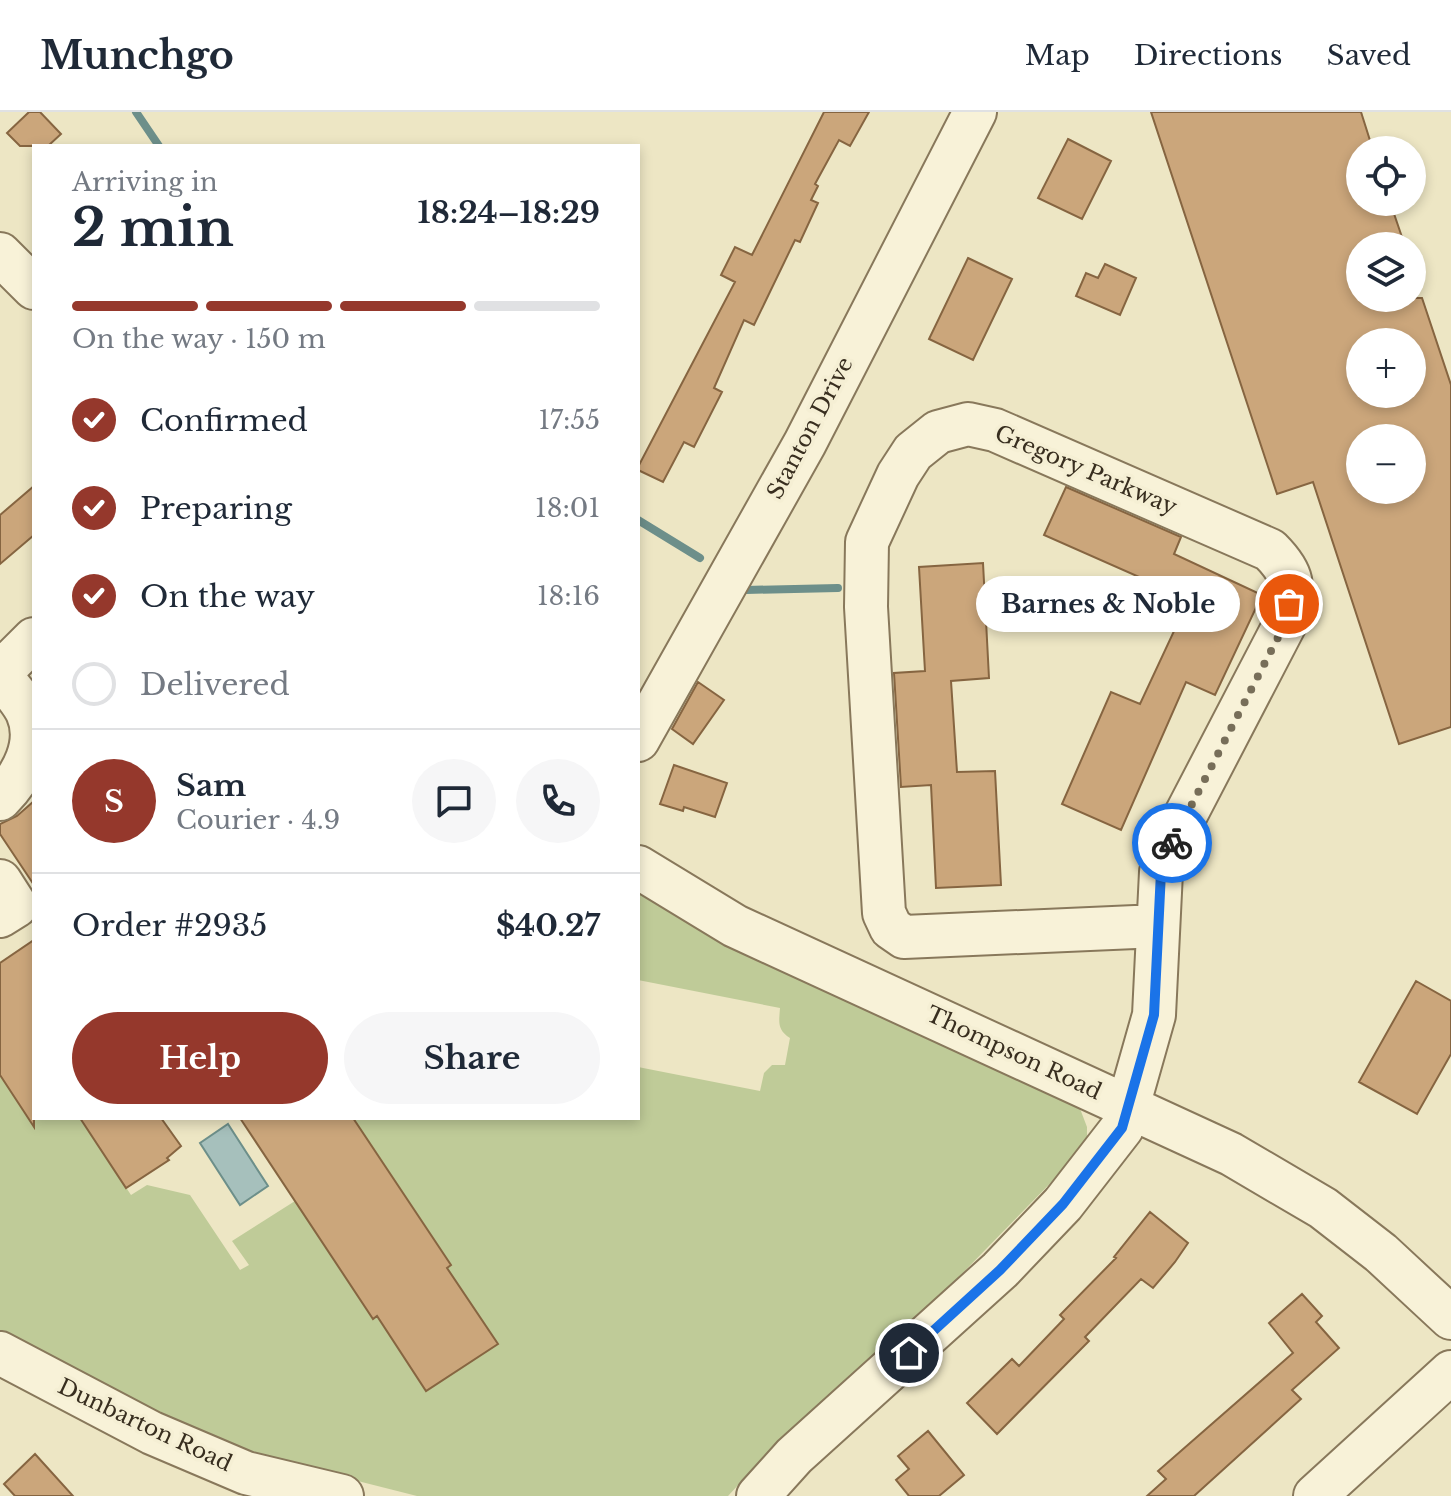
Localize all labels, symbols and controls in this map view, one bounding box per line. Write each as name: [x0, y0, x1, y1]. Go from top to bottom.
text: Munchgo: [40, 32, 234, 79]
text: Map: [1025, 38, 1090, 73]
text: Directions: [1134, 38, 1283, 73]
text: Saved: [1327, 38, 1411, 73]
map controls: [1346, 136, 1426, 504]
button: locate: [1346, 136, 1426, 216]
text: Arriving in: [72, 166, 218, 198]
text: 18:24–18:29: [418, 194, 600, 231]
text: 2 min: [72, 196, 234, 260]
button: layers: [1346, 232, 1426, 312]
text: On the way · 150 m: [72, 323, 326, 355]
button: +: [1346, 328, 1426, 408]
street label: Stanton Drive: [761, 352, 859, 504]
icon: check: [72, 398, 116, 442]
text: Confirmed: [140, 402, 308, 439]
text: 17:55: [538, 404, 600, 436]
street label: Gregory Parkway: [991, 419, 1181, 521]
button: −: [1346, 424, 1426, 504]
icon: check: [72, 486, 116, 530]
text: Preparing: [140, 490, 292, 527]
text: 18:01: [535, 492, 600, 524]
pin: [1255, 570, 1323, 638]
icon: check: [72, 574, 116, 618]
callout: Barnes & Noble: [977, 576, 1241, 632]
text: On the way: [140, 578, 315, 615]
text: 18:16: [537, 580, 600, 612]
icon: bag: [1267, 582, 1311, 626]
text: Barnes & Noble: [1001, 588, 1215, 620]
text: Delivered: [140, 666, 290, 703]
button: chat: [412, 759, 496, 843]
button: phone: [516, 759, 600, 843]
text: Sam: [176, 767, 246, 804]
text: S: [104, 783, 124, 820]
courier: [1132, 803, 1212, 883]
text: Courier · 4.9: [176, 804, 340, 836]
icon: bike: [1150, 821, 1194, 865]
text: Order #2935: [72, 907, 267, 944]
text: $40.27: [496, 907, 600, 944]
street label: Thompson Road: [922, 1001, 1106, 1105]
button: Help: [72, 1012, 328, 1104]
button: Share: [344, 1012, 600, 1104]
pin: [875, 1319, 943, 1387]
icon: home: [887, 1331, 931, 1375]
street label: Dunbarton Road: [54, 1373, 237, 1477]

